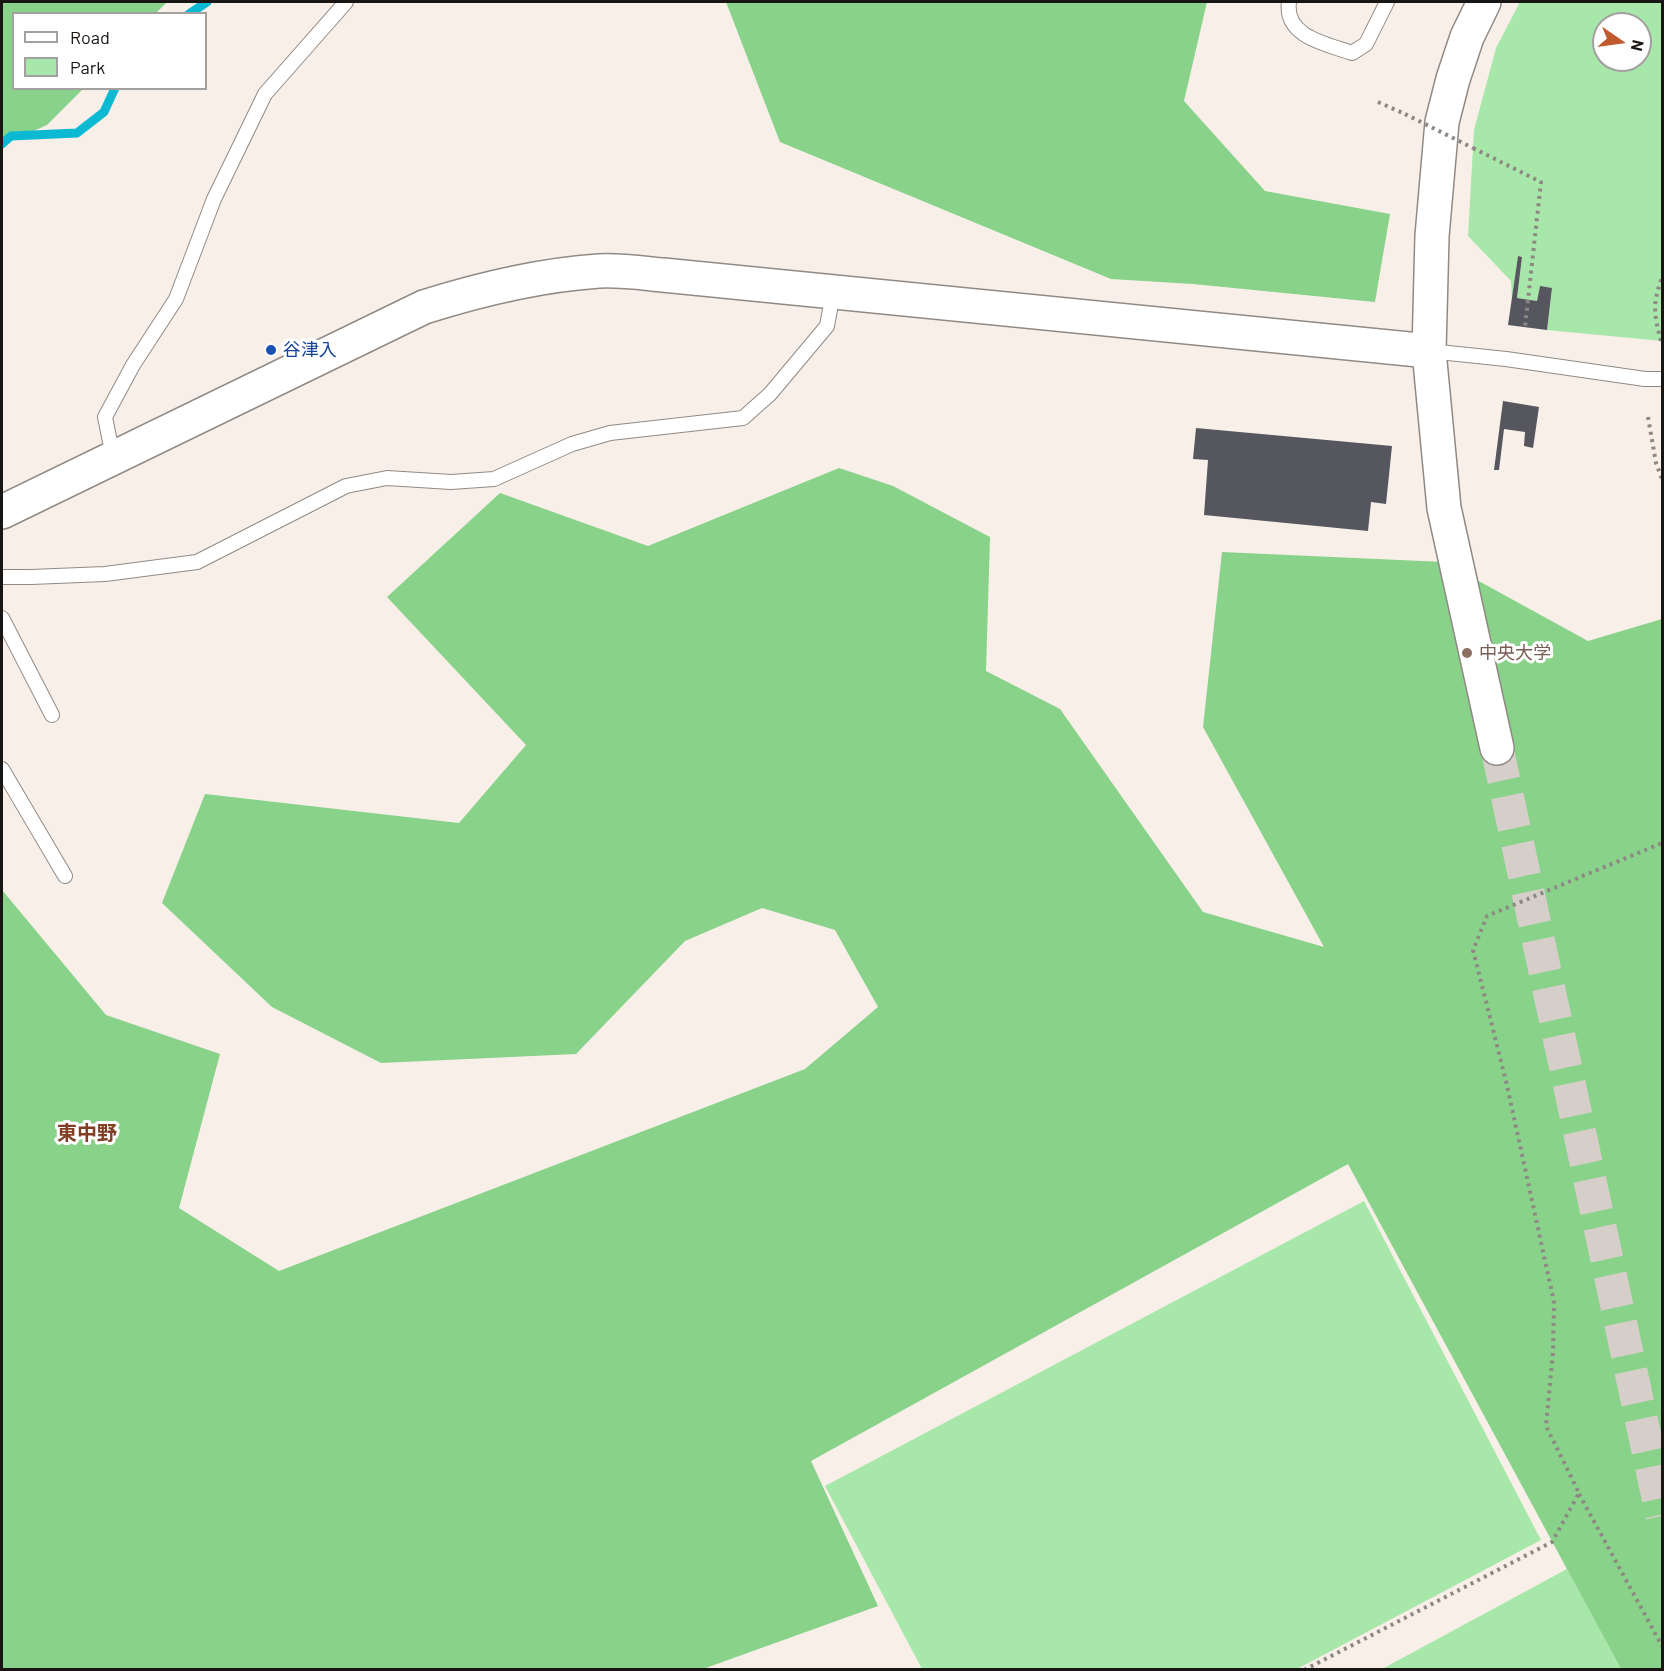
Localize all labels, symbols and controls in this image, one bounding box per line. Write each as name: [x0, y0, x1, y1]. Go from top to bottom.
legend: [12, 12, 207, 90]
north arrow: [1592, 12, 1652, 72]
text: Road: [70, 26, 110, 48]
text: N: [1628, 38, 1649, 53]
text: Park: [70, 56, 105, 78]
place label: 谷津入: [283, 339, 337, 361]
marker: 谷津入: [264, 343, 278, 357]
place label: 中央大学: [1479, 642, 1551, 664]
marker: 中央大学: [1460, 646, 1474, 660]
district label: 東中野: [57, 1121, 117, 1145]

